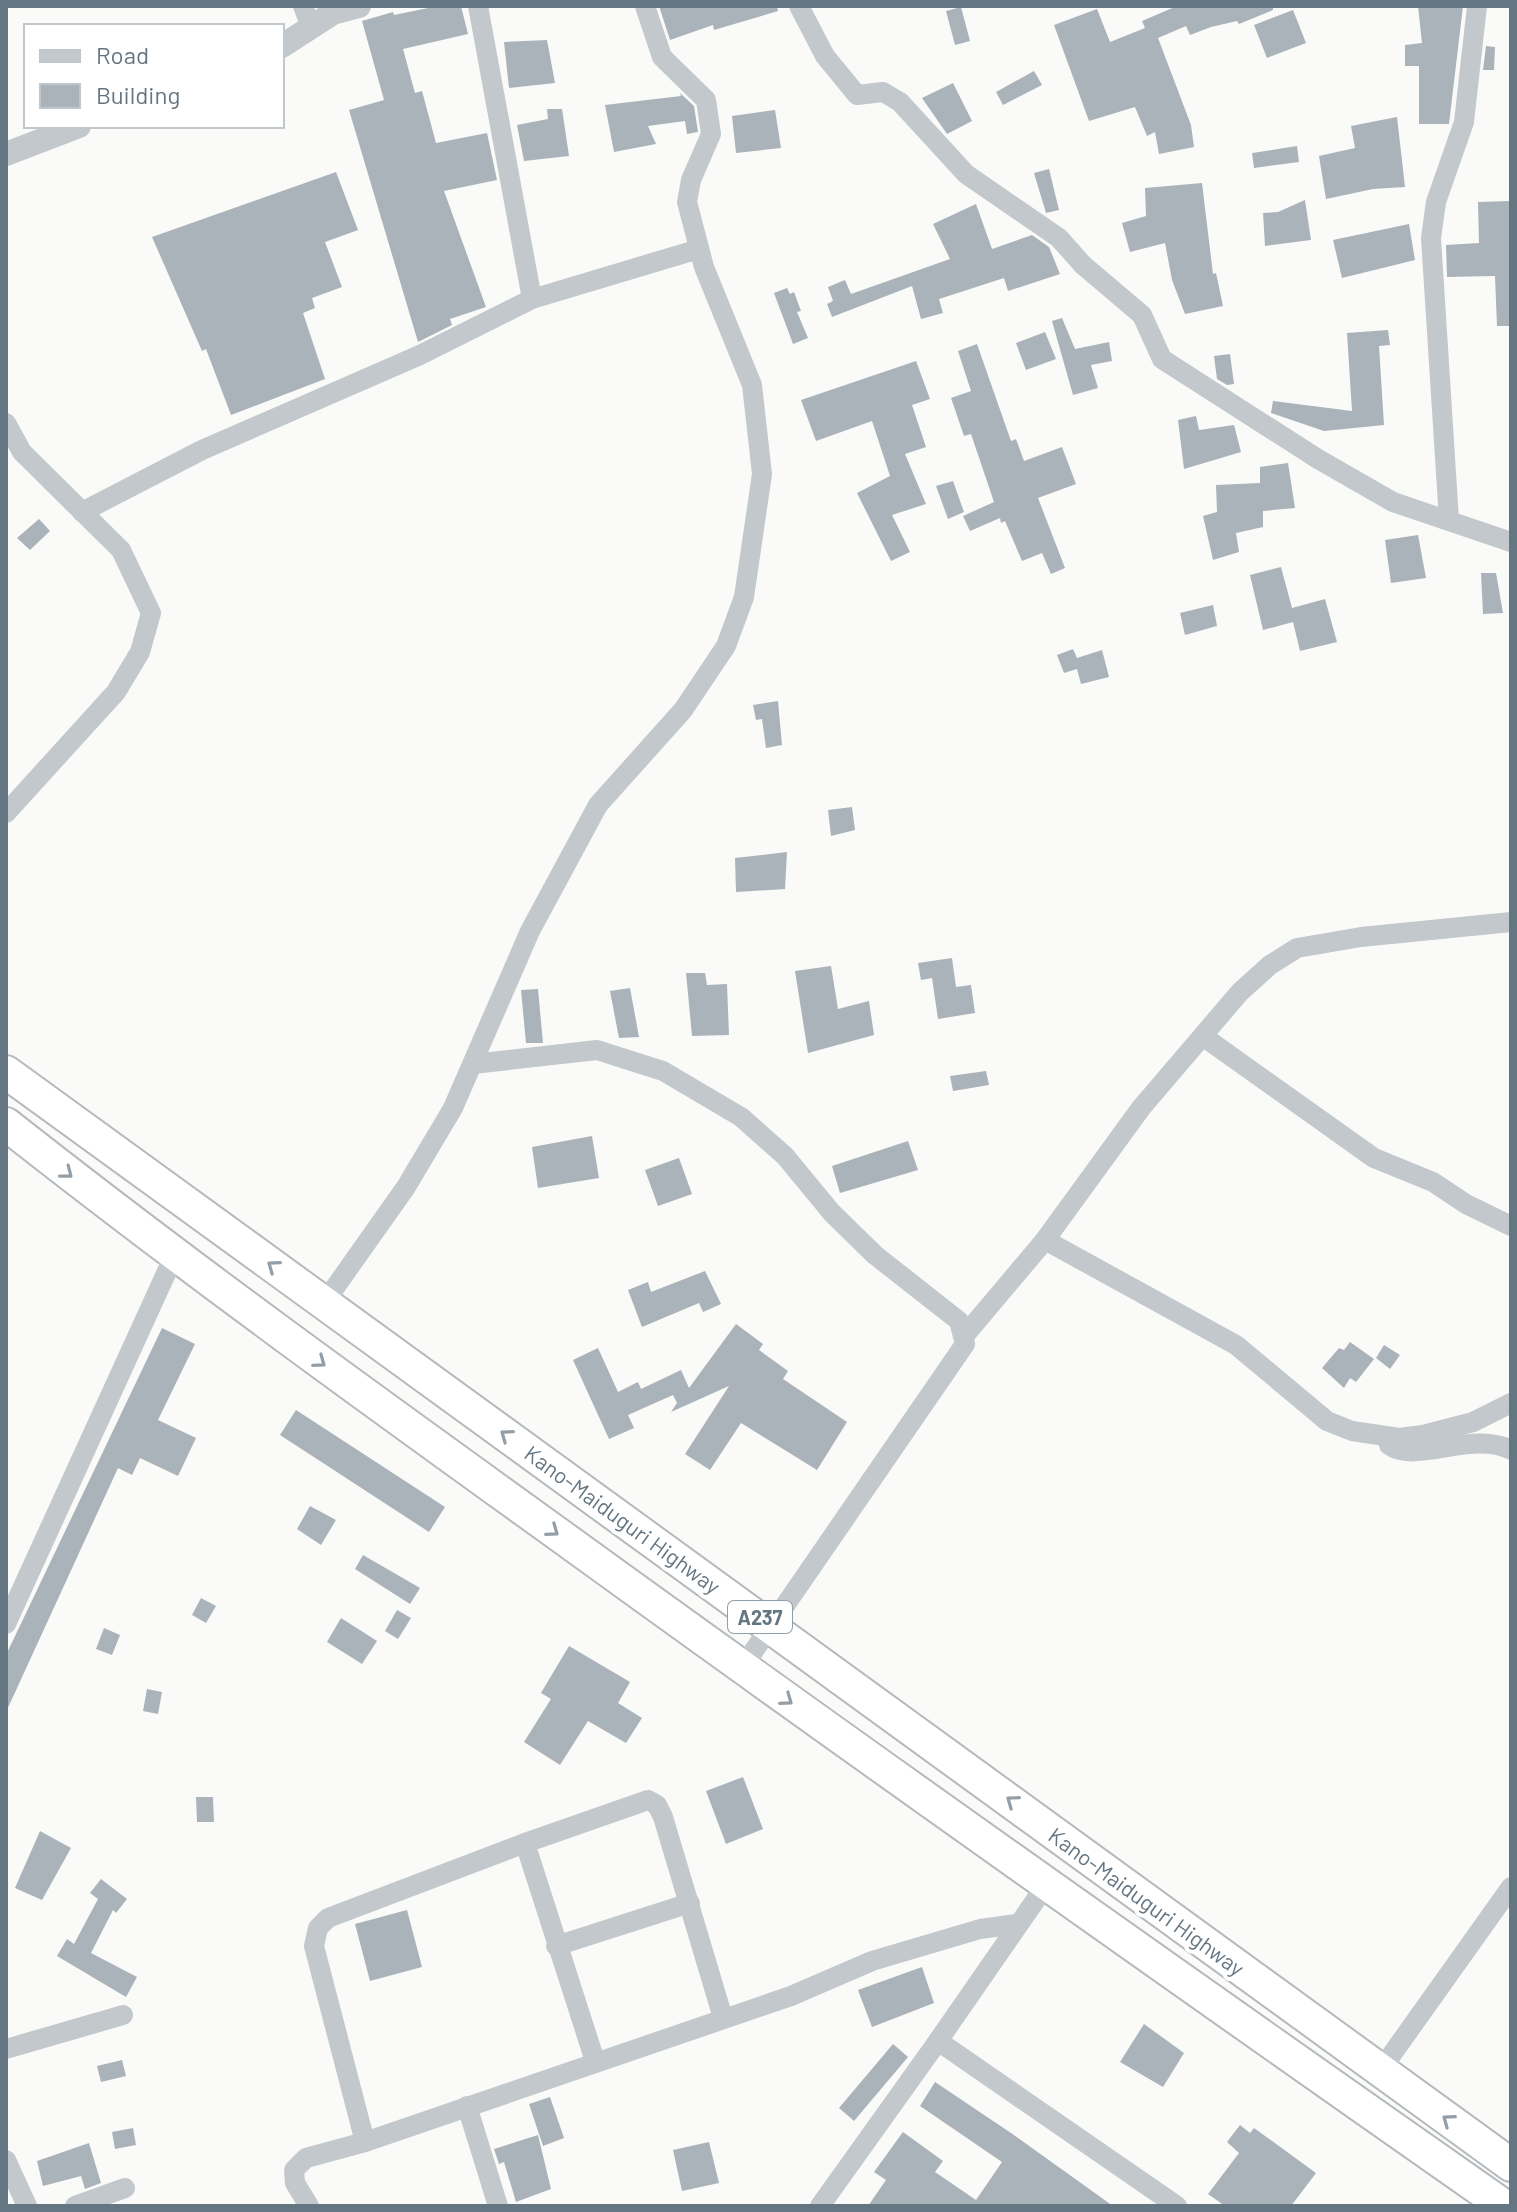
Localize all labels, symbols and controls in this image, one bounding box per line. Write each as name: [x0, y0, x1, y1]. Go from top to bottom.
legend: [24, 24, 284, 128]
text: Road: [96, 40, 149, 69]
text: Building: [96, 80, 180, 109]
one-way arrow: [58, 1163, 73, 1177]
one-way arrow: [268, 1261, 282, 1276]
one-way arrow: [311, 1352, 326, 1367]
one-way arrow: [501, 1430, 515, 1445]
street label: Kano-Maiduguri Highway: [520, 1439, 726, 1599]
one-way arrow: [545, 1521, 559, 1536]
road number: A237: [728, 1601, 792, 1633]
one-way arrow: [778, 1690, 793, 1705]
one-way arrow: [1006, 1797, 1020, 1811]
street label: Kano-Maiduguri Highway: [1044, 1821, 1250, 1981]
one-way arrow: [1442, 2115, 1456, 2130]

